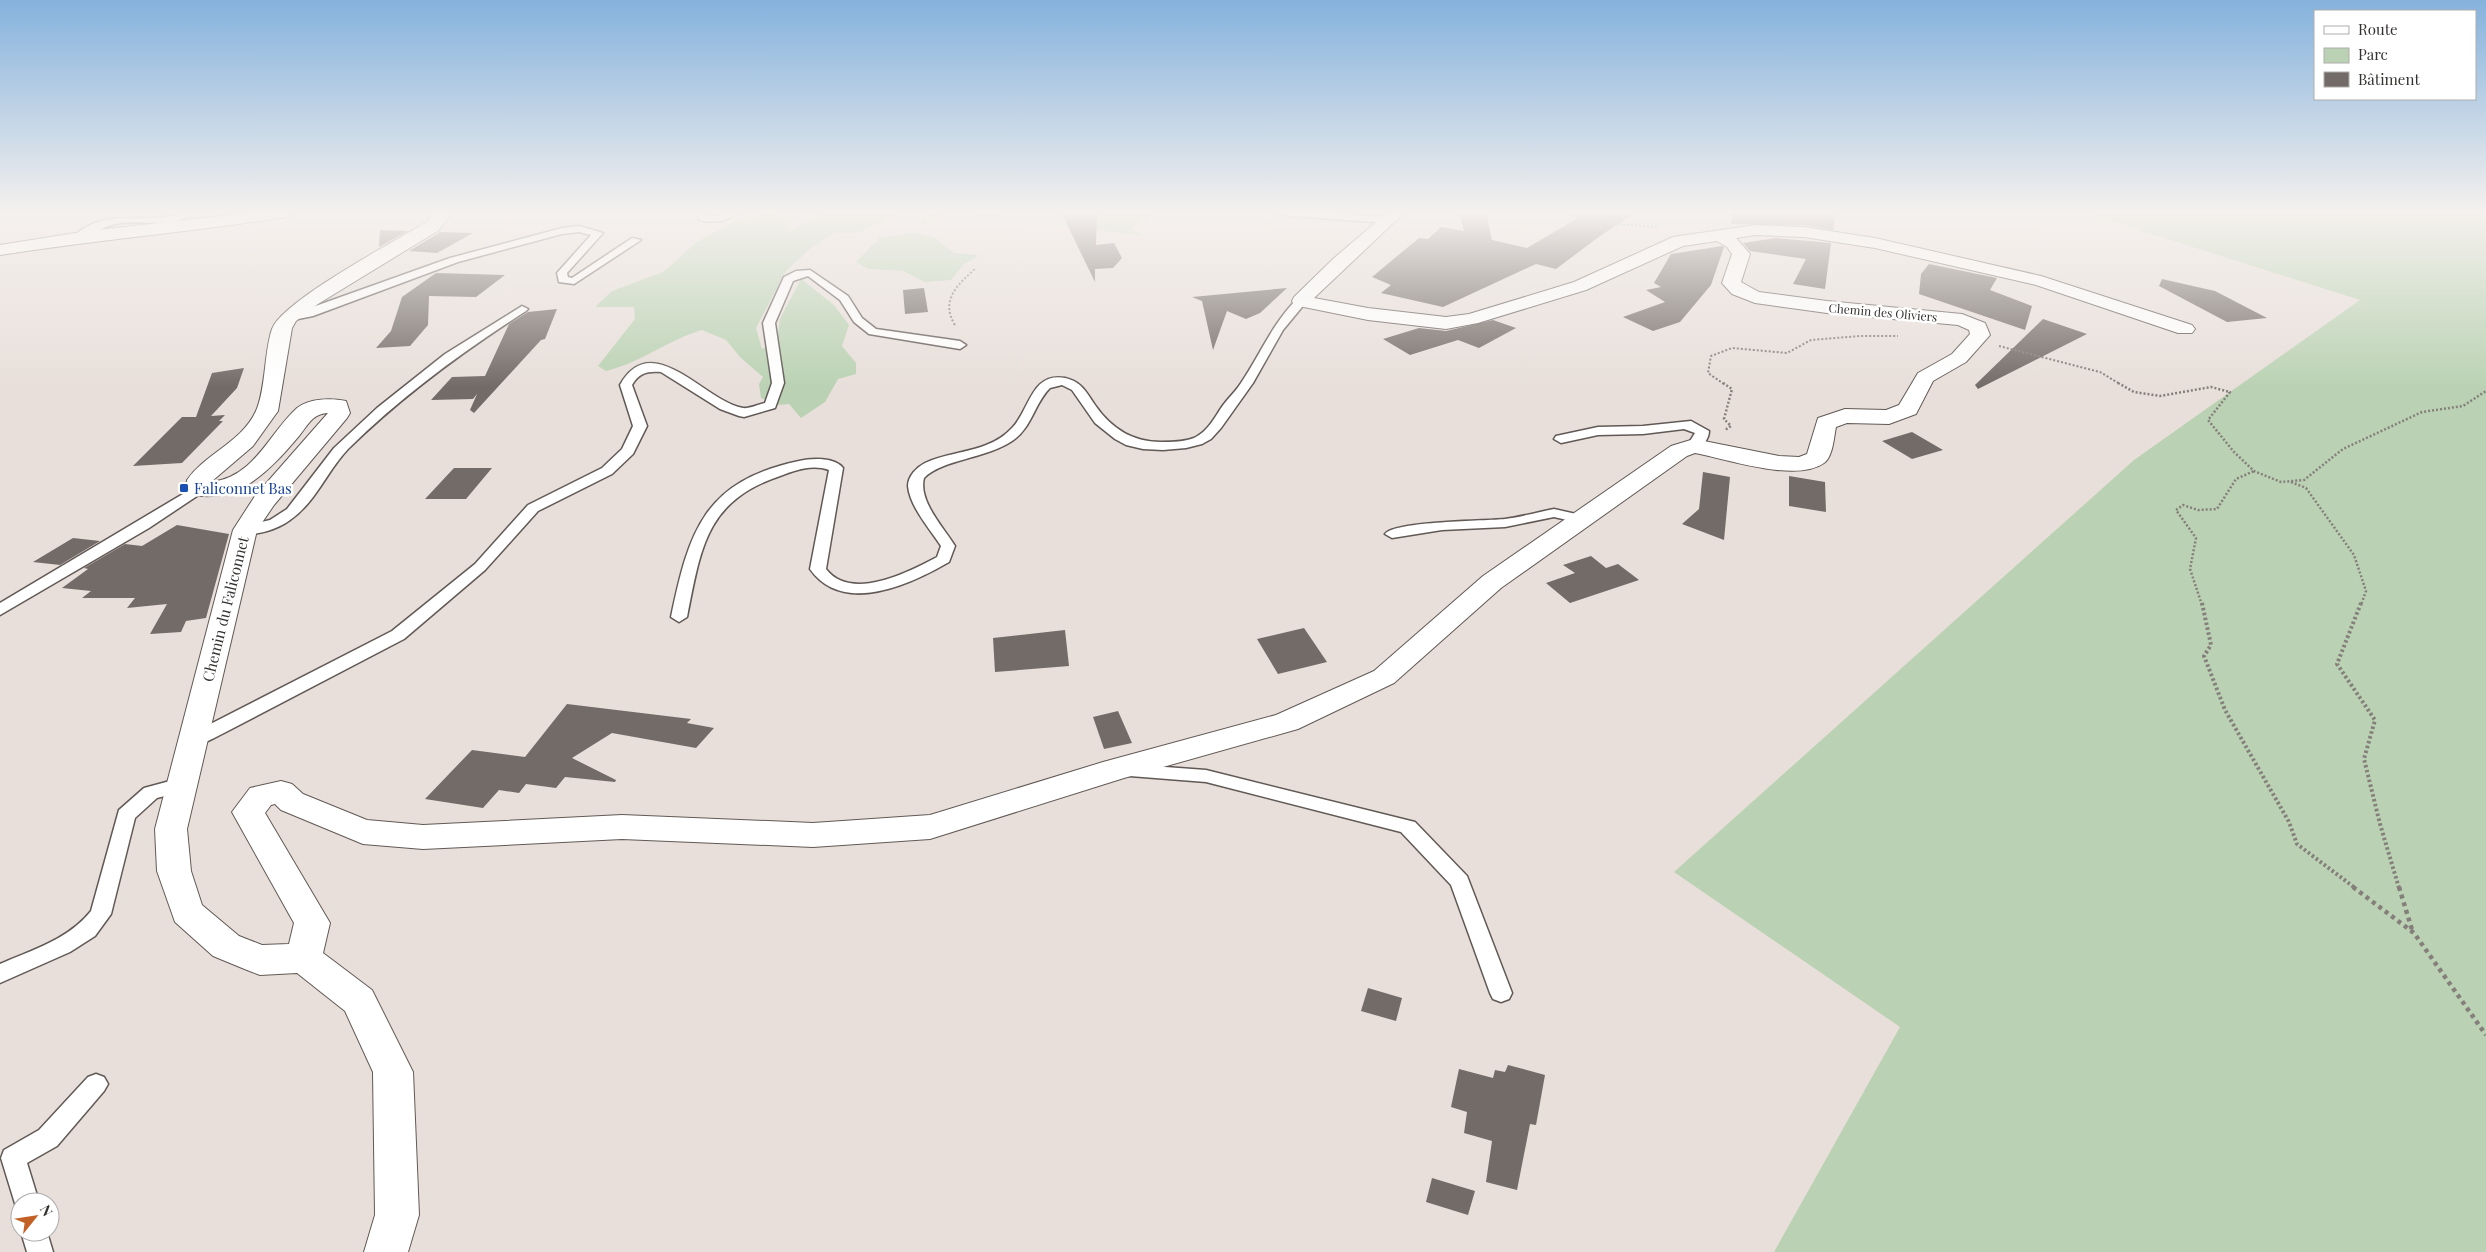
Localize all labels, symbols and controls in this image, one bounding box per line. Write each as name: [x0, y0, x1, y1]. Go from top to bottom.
legend: [2314, 10, 2476, 100]
text: Route: [2358, 19, 2398, 39]
text: Parc: [2358, 44, 2388, 64]
text: Bâtiment: [2358, 69, 2420, 89]
street label: Chemin des Oliviers: [1828, 299, 1938, 325]
place label: Faliconnet Bas: [194, 478, 292, 498]
marker: Faliconnet Bas: [178, 482, 190, 494]
street label: Chemin du Faliconnet: [197, 534, 253, 684]
north arrow: [10, 1192, 60, 1242]
text: N: [36, 1201, 57, 1219]

